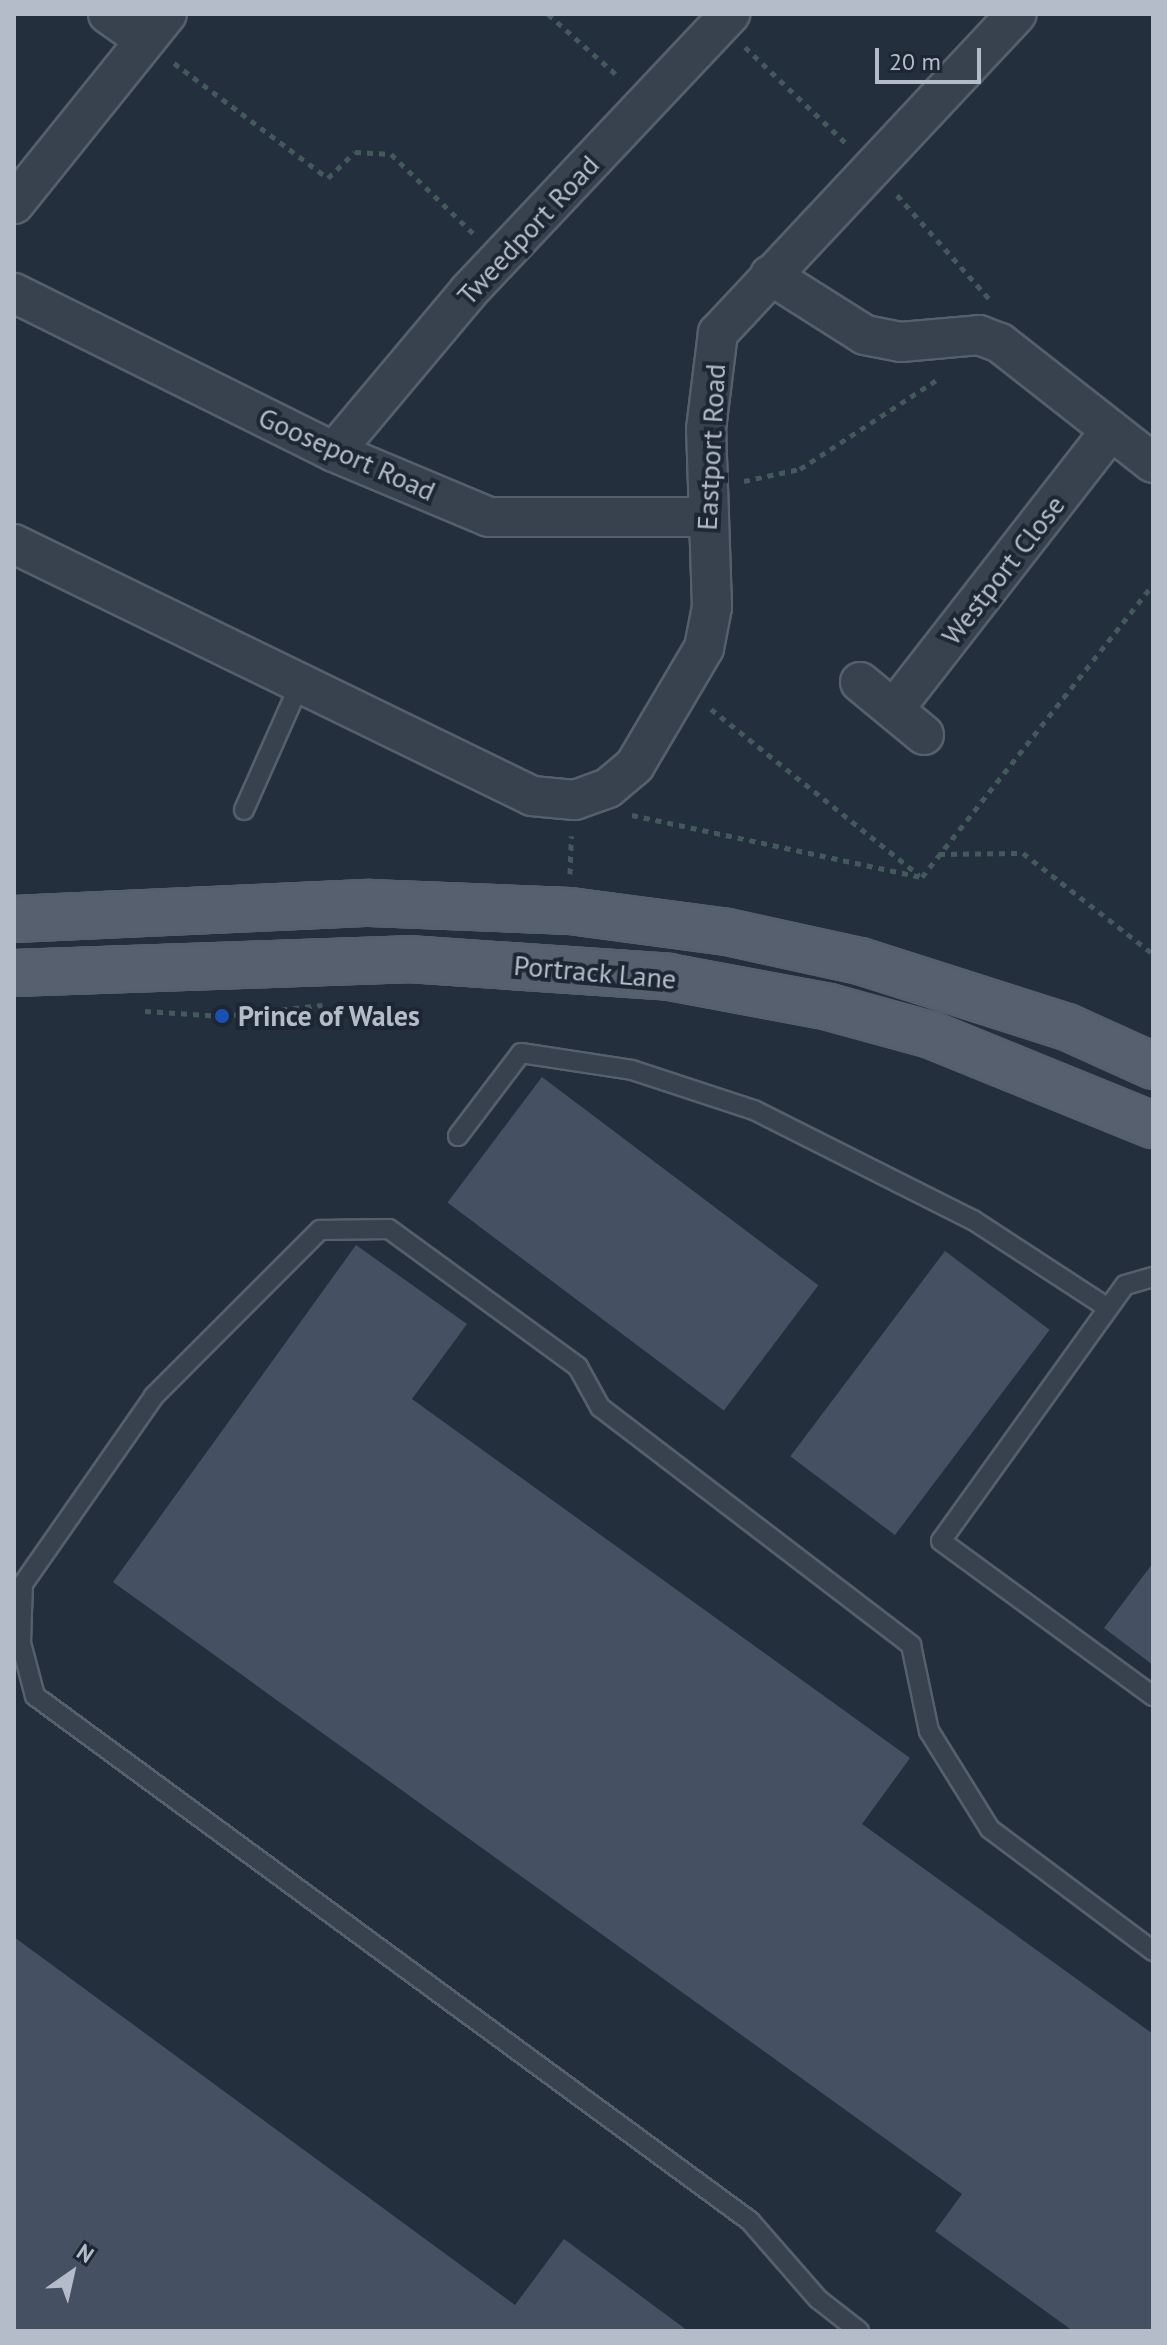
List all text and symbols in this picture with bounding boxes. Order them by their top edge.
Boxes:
scale bar [879,32,985,82]
text: 20 m [889,46,941,77]
street label: Tweedport Road [450,148,606,312]
street label: Eastport Road [690,363,732,531]
street label: Gooseport Road [253,400,441,508]
street label: Westport Close [934,489,1072,651]
street label: Portrack Lane [512,948,678,996]
place label: Prince of Wales [238,999,421,1033]
marker: Prince of Wales [213,1007,231,1025]
north arrow [32,2233,112,2313]
text: N [72,2237,99,2269]

